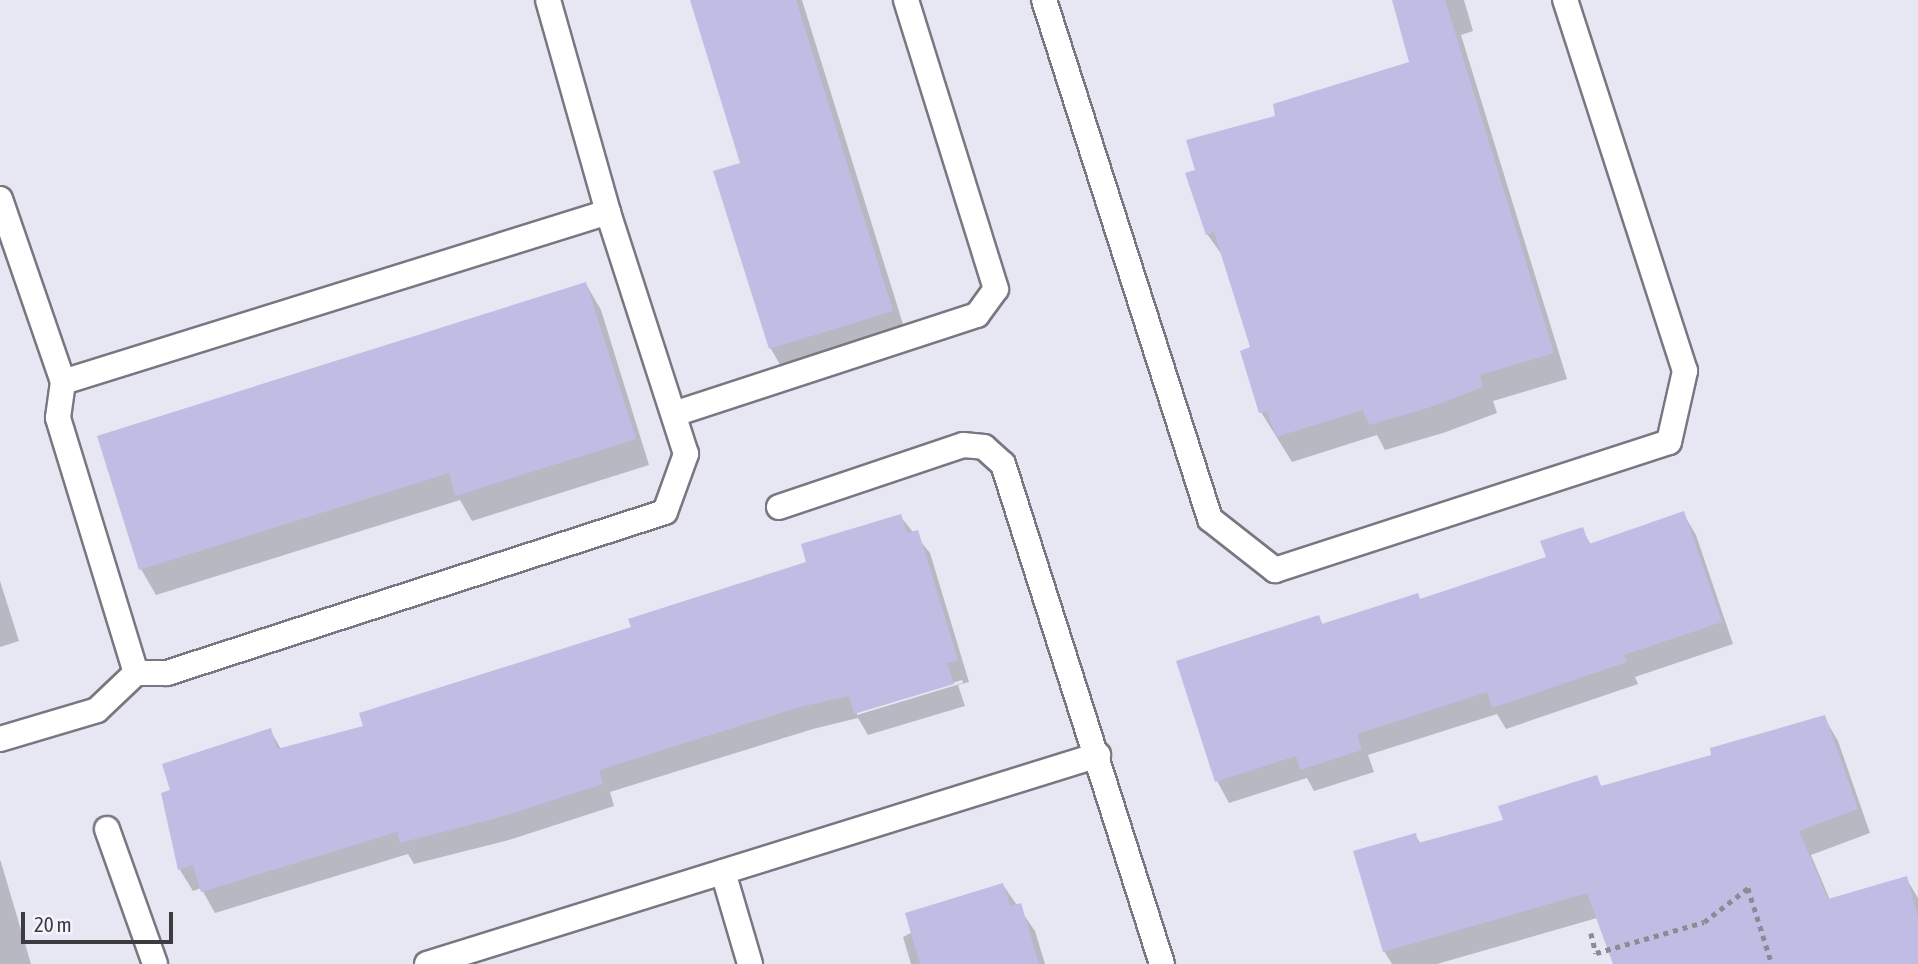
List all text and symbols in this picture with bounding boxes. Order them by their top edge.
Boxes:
scale bar [24,898,177,942]
text: 20 m [34,912,72,936]

